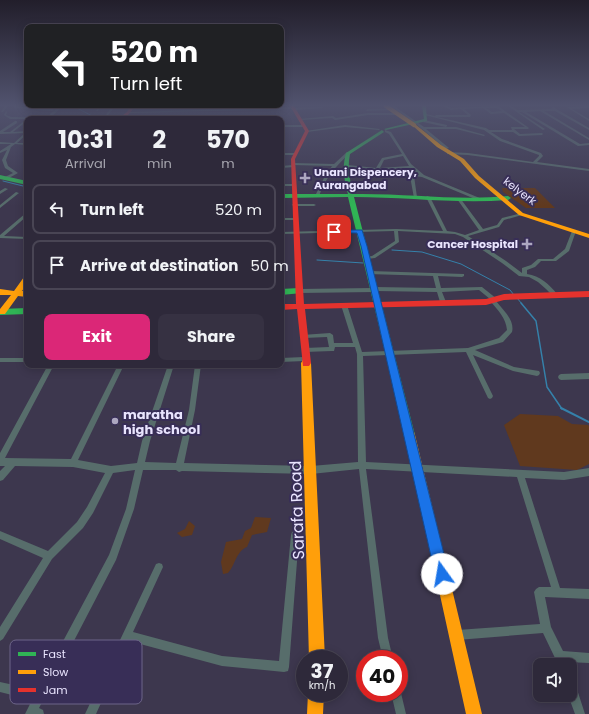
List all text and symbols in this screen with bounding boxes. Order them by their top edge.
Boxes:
text: 520 m [110,33,198,72]
icon: left [44,40,96,92]
text: Turn left [110,71,182,96]
text: 10:31 [58,123,113,156]
text: 2 [153,123,166,156]
text: 570 [206,123,250,156]
text: Arrival [65,154,106,173]
text: min [147,154,172,173]
text: m [221,154,235,173]
place label: Unani Dispencery, Aurangabad [314,164,417,193]
marker: Unani Dispencery, Aurangabad [299,172,311,184]
street label: kelyerk [500,173,540,209]
icon: left [46,198,68,220]
text: Turn left [80,199,144,220]
text: 520 m [215,199,262,220]
pin [317,215,351,249]
icon: arrive [323,221,345,243]
place label: Cancer Hospital [427,236,518,252]
marker: Cancer Hospital [521,238,533,250]
icon: arrive [46,254,68,276]
text: Arrive at destination [80,255,238,276]
text: 50 m [250,255,289,276]
button: Exit [44,314,150,360]
button: Share [158,314,264,360]
place label: maratha high school [123,405,200,439]
marker: maratha high school [110,416,120,426]
street label: Sarafa Road [284,460,310,560]
position arrow [421,553,463,595]
legend [10,640,142,704]
text: Fast [43,646,66,662]
speed limit sign: 40 [356,650,408,702]
text: 37 [311,657,333,685]
map controls [533,658,577,702]
button: sound [533,658,577,702]
text: Slow [43,664,68,680]
text: km/h [309,678,335,693]
text: Jam [43,682,68,698]

